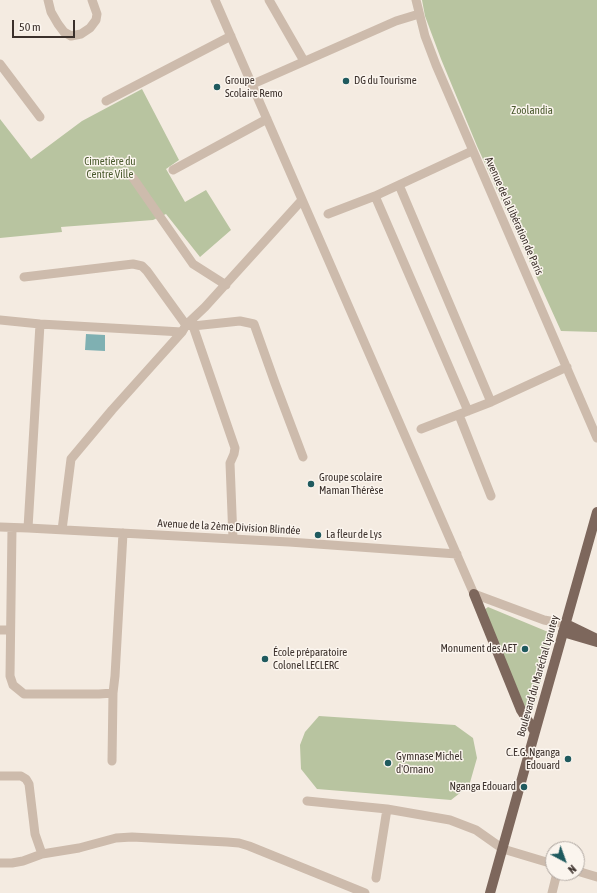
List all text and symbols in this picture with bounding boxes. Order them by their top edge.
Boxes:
scale bar [14,12,77,38]
text: 50 m [19,20,41,34]
place label: Groupe Scolaire Remo [225,74,283,100]
place label: DG du Tourisme [354,74,417,88]
marker: DG du Tourisme [341,76,351,86]
marker: Groupe Scolaire Remo [212,82,222,92]
park label: Zoolandia [511,104,553,118]
park label: Cimetière du Centre Ville [84,155,136,181]
street label: Avenue de la Libération de Paris [482,155,546,277]
place label: Groupe scolaire Maman Thérèse [319,471,383,497]
marker: Groupe scolaire Maman Thérèse [306,479,316,489]
street label: Avenue de la 2ème Division Blindée [157,517,301,537]
place label: La fleur de Lys [326,528,382,542]
marker: La fleur de Lys [313,530,323,540]
street label: Boulevard du Maréchal Lyautey [514,614,562,738]
place label: Monument des AET [440,642,517,656]
marker: Monument des AET [520,644,530,654]
place label: École préparatoire Colonel LECLERC [273,646,347,672]
marker: École préparatoire Colonel LECLERC [260,654,270,664]
place label: C.E.G. Nganga Edouard [506,746,560,772]
place label: Gymnase Michel d'Ornano [396,750,462,776]
marker: C.E.G. Nganga Edouard [563,754,573,764]
marker: Gymnase Michel d'Ornano [383,758,393,768]
place label: Nganga Edouard [449,780,516,794]
marker: Nganga Edouard [519,782,529,792]
north arrow [545,841,585,881]
text: N [566,863,579,876]

